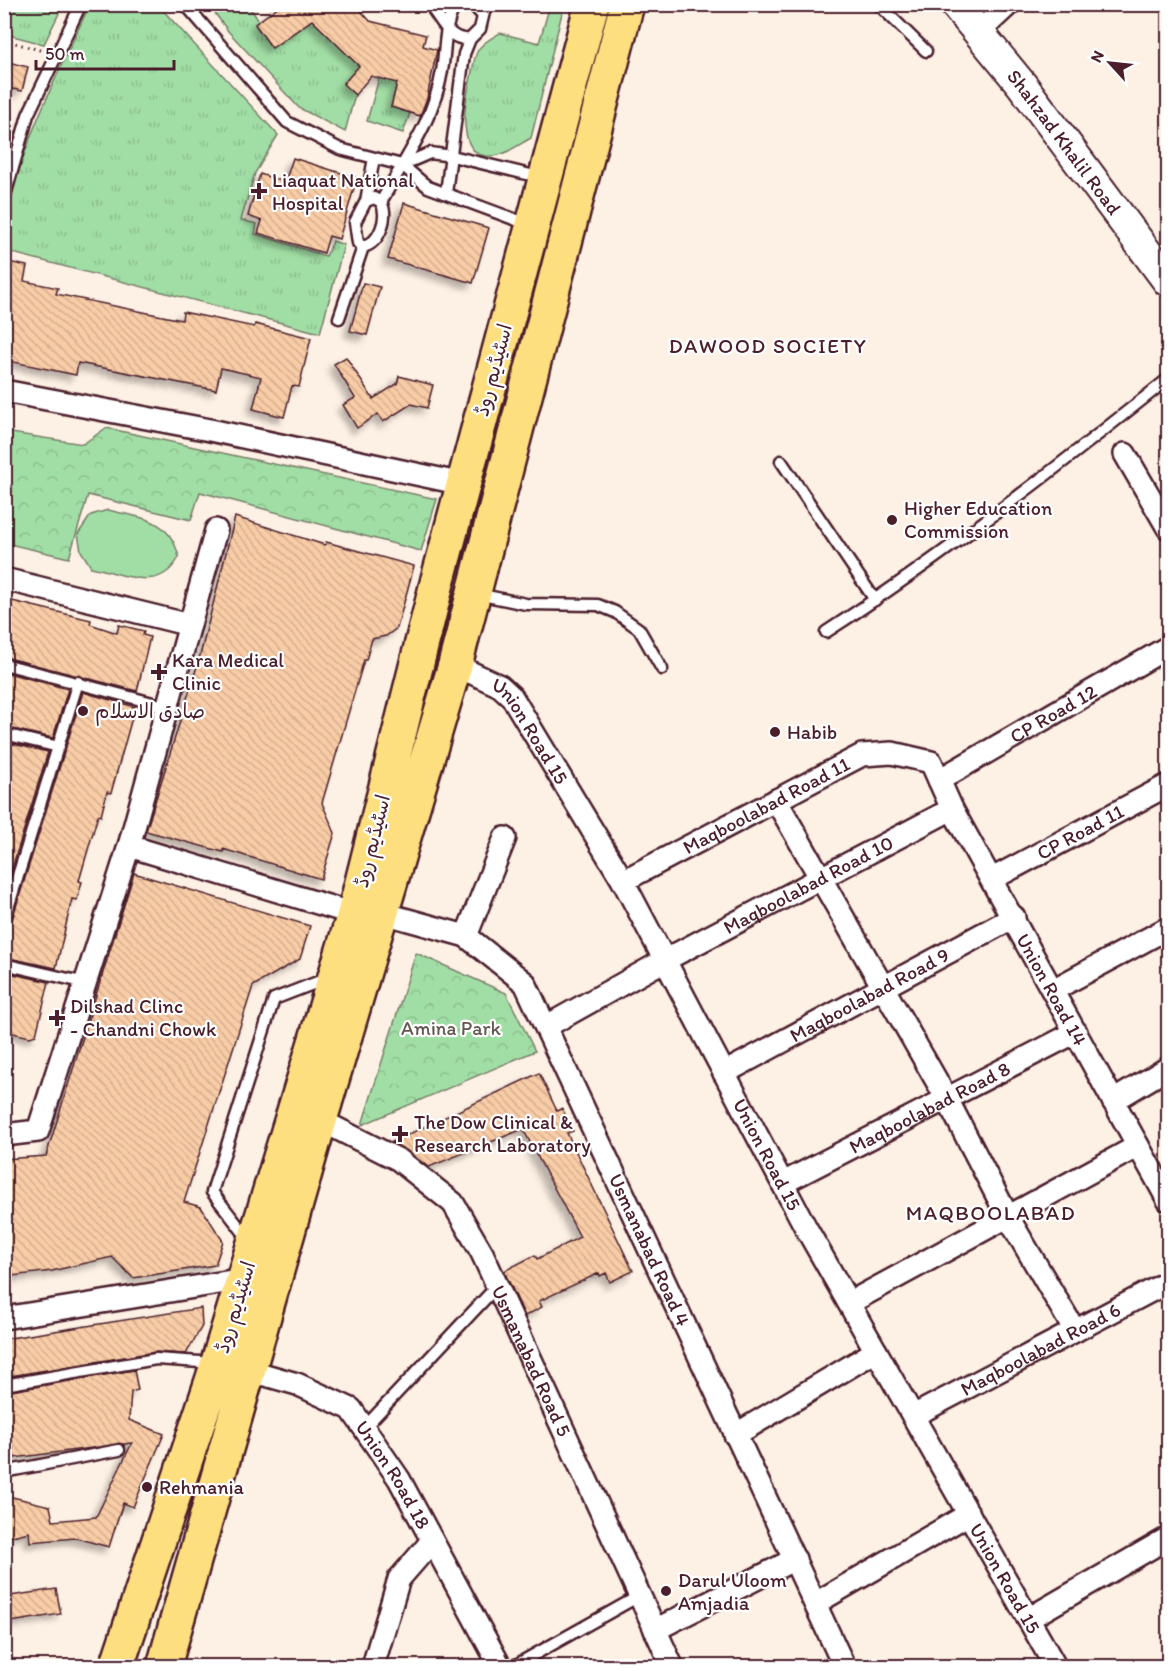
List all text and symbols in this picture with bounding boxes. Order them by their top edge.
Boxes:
scale bar [36,33,174,71]
north arrow [1080,33,1140,93]
text: 50 m [45,43,85,65]
text: N [1086,47,1108,66]
street label: Shahzad Khalil Road [1002,65,1126,219]
place label: Liaquat National Hospital [272,168,414,215]
marker: Liaquat National Hospital [250,182,268,200]
street label: اسٹیڈیم روڈ [469,321,520,420]
district label: DAWOOD SOCIETY [669,333,867,358]
place label: Higher Education Commission [904,496,1052,543]
marker: Higher Education Commission [885,513,899,527]
place label: Kara Medical Clinic [172,648,284,695]
marker: Kara Medical Clinic [150,663,168,681]
street label: Union Road 15 [488,672,574,788]
street label: CP Road 12 [1005,679,1101,748]
place label: صادق الاسلام [95,699,205,726]
marker: صادق الاسلام [76,704,90,718]
place label: Habib [787,720,837,744]
marker: Habib [768,725,782,739]
street label: Maqboolabad Road 11 [679,752,854,859]
street label: اسٹیڈیم روڈ [349,792,398,891]
street label: CP Road 11 [1033,799,1128,865]
street label: Maqboolabad Road 10 [719,830,897,939]
street label: Union Road 14 [1011,929,1092,1050]
street label: Maqboolabad Road 9 [786,942,953,1047]
place label: Dilshad Clinc - Chandni Chowk [70,994,217,1041]
marker: Dilshad Clinc - Chandni Chowk [48,1009,66,1027]
park label: Amina Park [401,1016,502,1040]
street label: Maqboolabad Road 8 [845,1056,1014,1159]
street label: Union Road 15 [728,1095,807,1214]
place label: The Dow Clinical & Research Laboratory [414,1110,591,1157]
marker: The Dow Clinical & Research Laboratory [391,1125,409,1143]
street label: Usmanabad Road 4 [604,1170,695,1330]
district label: MAQBOOLABAD [906,1200,1076,1225]
street label: اسٹیڈیم روڈ [210,1258,263,1357]
street label: Usmanabad Road 5 [486,1281,577,1440]
street label: Maqboolabad Road 6 [956,1297,1125,1401]
street label: Union Road 18 [350,1416,436,1533]
place label: Rehmania [159,1475,245,1499]
marker: Rehmania [140,1480,154,1494]
street label: Union Road 15 [964,1519,1046,1638]
place label: Darul Uloom Amjadia [678,1568,787,1615]
marker: Darul Uloom Amjadia [659,1584,673,1598]

